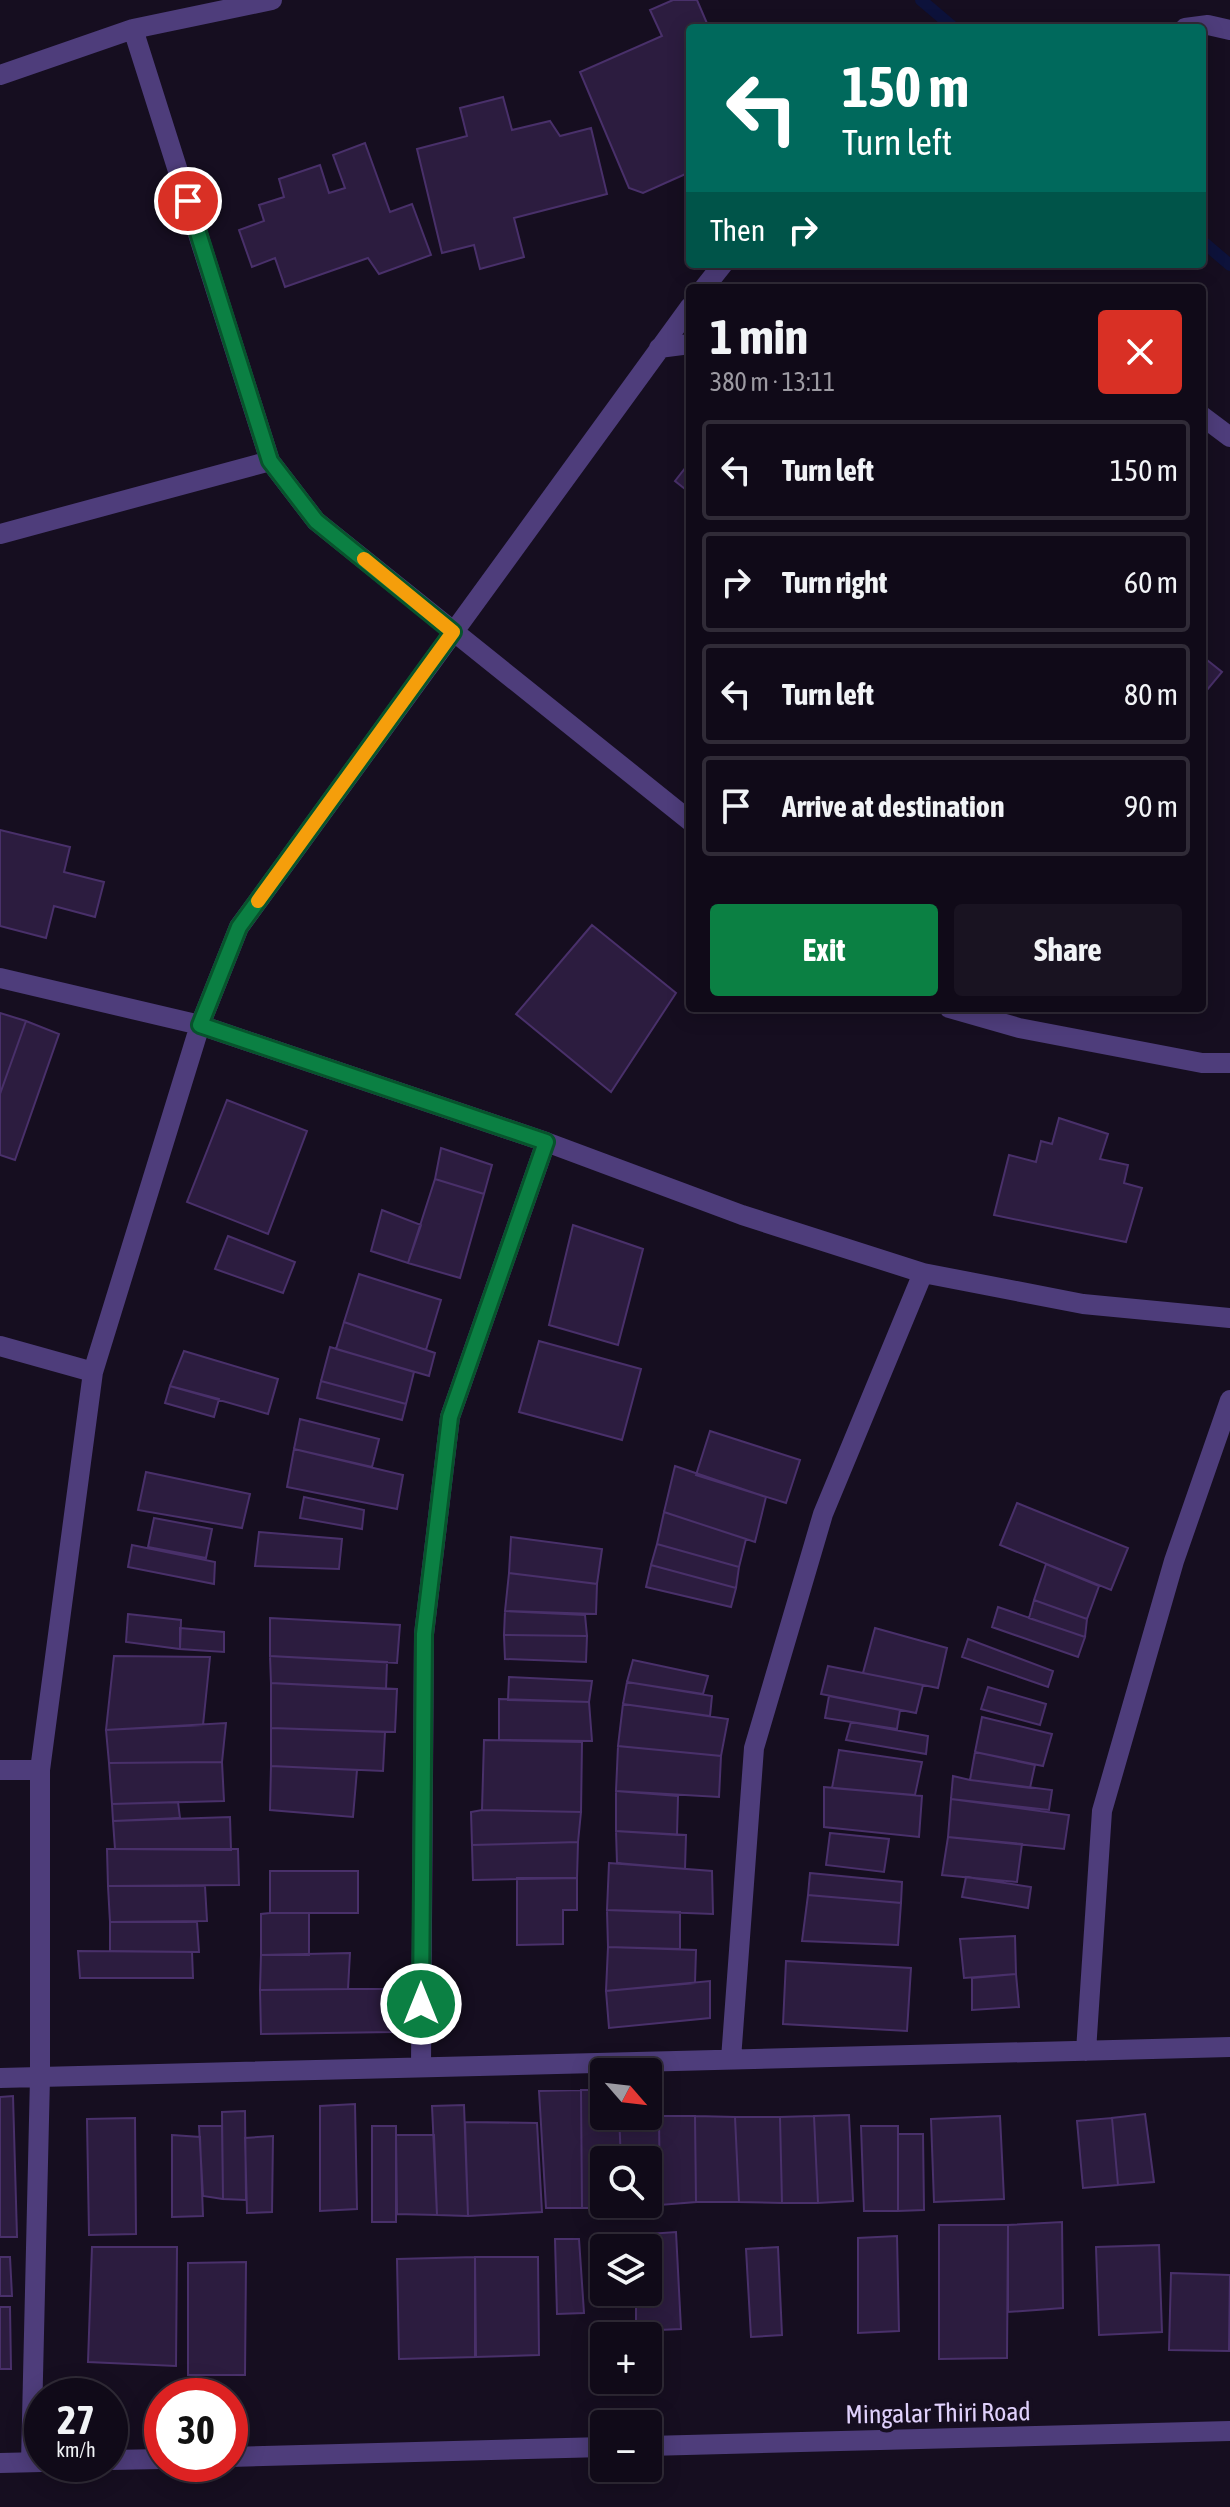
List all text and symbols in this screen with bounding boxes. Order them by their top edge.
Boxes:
text: 150 m [842,55,969,119]
icon: left [710,56,814,160]
text: Turn left [842,121,952,163]
pin [154,167,222,235]
icon: arrive [166,179,210,223]
icon: right [781,208,825,252]
text: Then [710,213,765,247]
text: 1 min [710,309,808,364]
button: close [1098,310,1182,394]
text: 380 m · 13:11 [710,367,835,397]
icon: left [714,448,758,492]
text: Turn left [782,453,874,487]
text: 150 m [1110,453,1178,487]
icon: right [714,560,758,604]
text: Turn right [782,565,888,599]
text: 60 m [1124,565,1178,599]
icon: left [714,672,758,716]
text: Turn left [782,677,874,711]
text: 80 m [1124,677,1178,711]
icon: arrive [714,784,758,828]
text: Arrive at destination [782,789,1004,823]
text: 90 m [1124,789,1178,823]
button: Exit [710,904,938,996]
button: Share [954,904,1182,996]
position arrow [379,1962,463,2046]
north arrow [590,2058,662,2130]
map controls [590,2058,662,2482]
button: search [590,2146,662,2218]
button: layers [590,2234,662,2306]
button: + [590,2322,662,2394]
speed limit sign: 30 [144,2378,248,2482]
street label: Mingalar Thiri Road [845,2396,1031,2430]
text: 27 [57,2397,95,2442]
button: − [590,2410,662,2482]
text: km/h [56,2438,96,2461]

